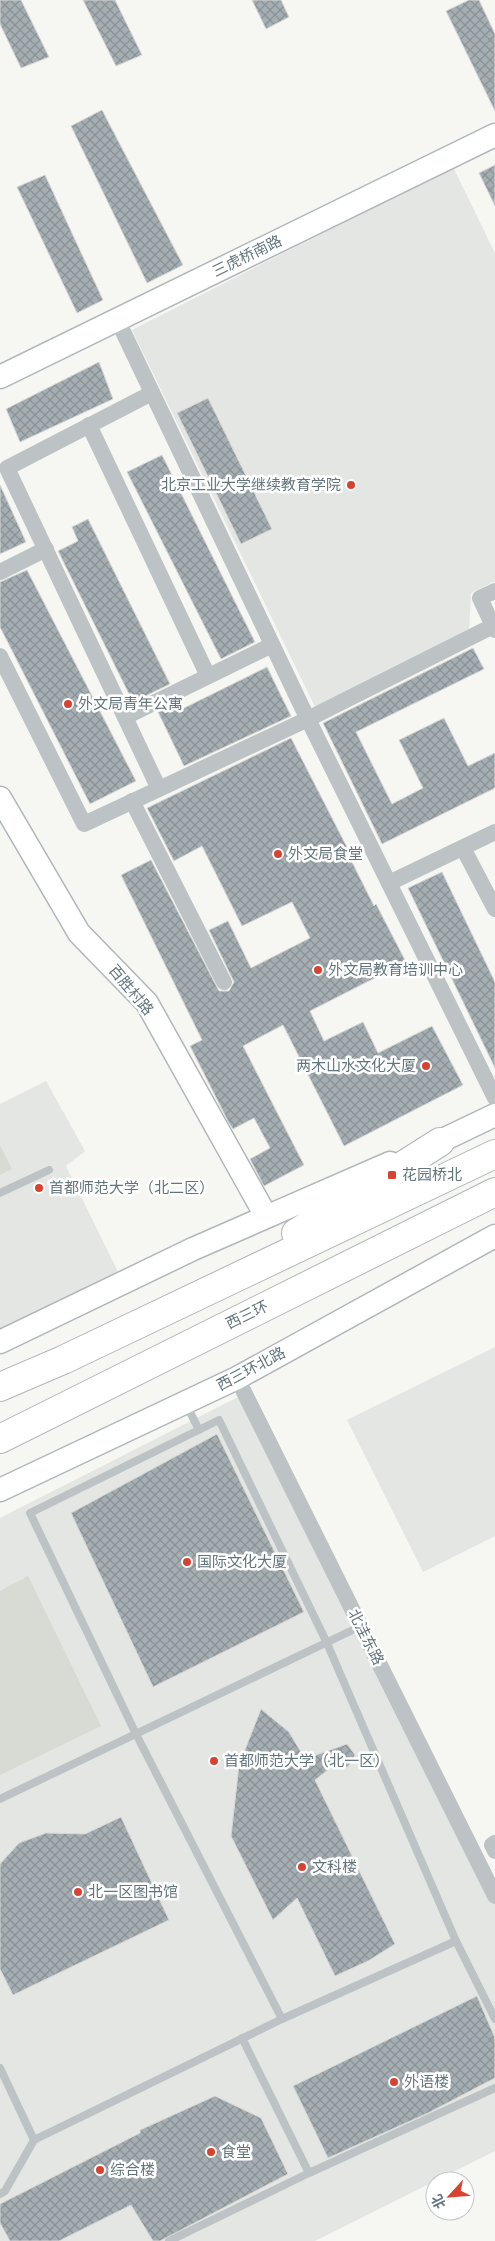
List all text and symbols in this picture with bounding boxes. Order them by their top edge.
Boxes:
street label: 三虎桥南路 [209,231,284,280]
place label: 北京工业大学继续教育学院 [161,475,341,493]
marker: 北京工业大学继续教育学院 [345,479,357,491]
place label: 外文局青年公寓 [78,694,183,712]
marker: 外文局青年公寓 [62,698,74,710]
place label: 外文局食堂 [288,844,363,862]
marker: 外文局食堂 [272,848,284,860]
place label: 外文局教育培训中心 [328,960,463,978]
street label: 百胜村路 [106,961,158,1018]
marker: 外文局教育培训中心 [312,964,324,976]
place label: 两木山水文化大厦 [296,1056,416,1074]
marker: 两木山水文化大厦 [420,1060,432,1072]
place label: 花园桥北 [402,1165,462,1183]
marker: 花园桥北 [386,1169,398,1181]
place label: 首都师范大学（北二区） [49,1178,214,1196]
marker: 首都师范大学（北二区） [33,1182,45,1194]
street label: 西三环 [222,1296,271,1332]
street label: 西三环北路 [213,1343,288,1394]
place label: 国际文化大厦 [197,1552,287,1570]
marker: 国际文化大厦 [181,1556,193,1568]
street label: 北洼东路 [345,1606,389,1667]
place label: 首都师范大学（北一区） [224,1751,389,1769]
marker: 首都师范大学（北一区） [208,1755,220,1767]
place label: 文科楼 [312,1857,357,1875]
marker: 文科楼 [296,1861,308,1873]
place label: 北一区图书馆 [88,1882,178,1900]
marker: 北一区图书馆 [72,1886,84,1898]
place label: 外语楼 [404,2072,449,2090]
marker: 外语楼 [388,2076,400,2088]
place label: 食堂 [221,2142,251,2160]
marker: 食堂 [205,2146,217,2158]
place label: 综合楼 [110,2160,155,2178]
marker: 综合楼 [94,2164,106,2176]
north arrow [425,2171,475,2221]
text: 北 [427,2192,449,2212]

